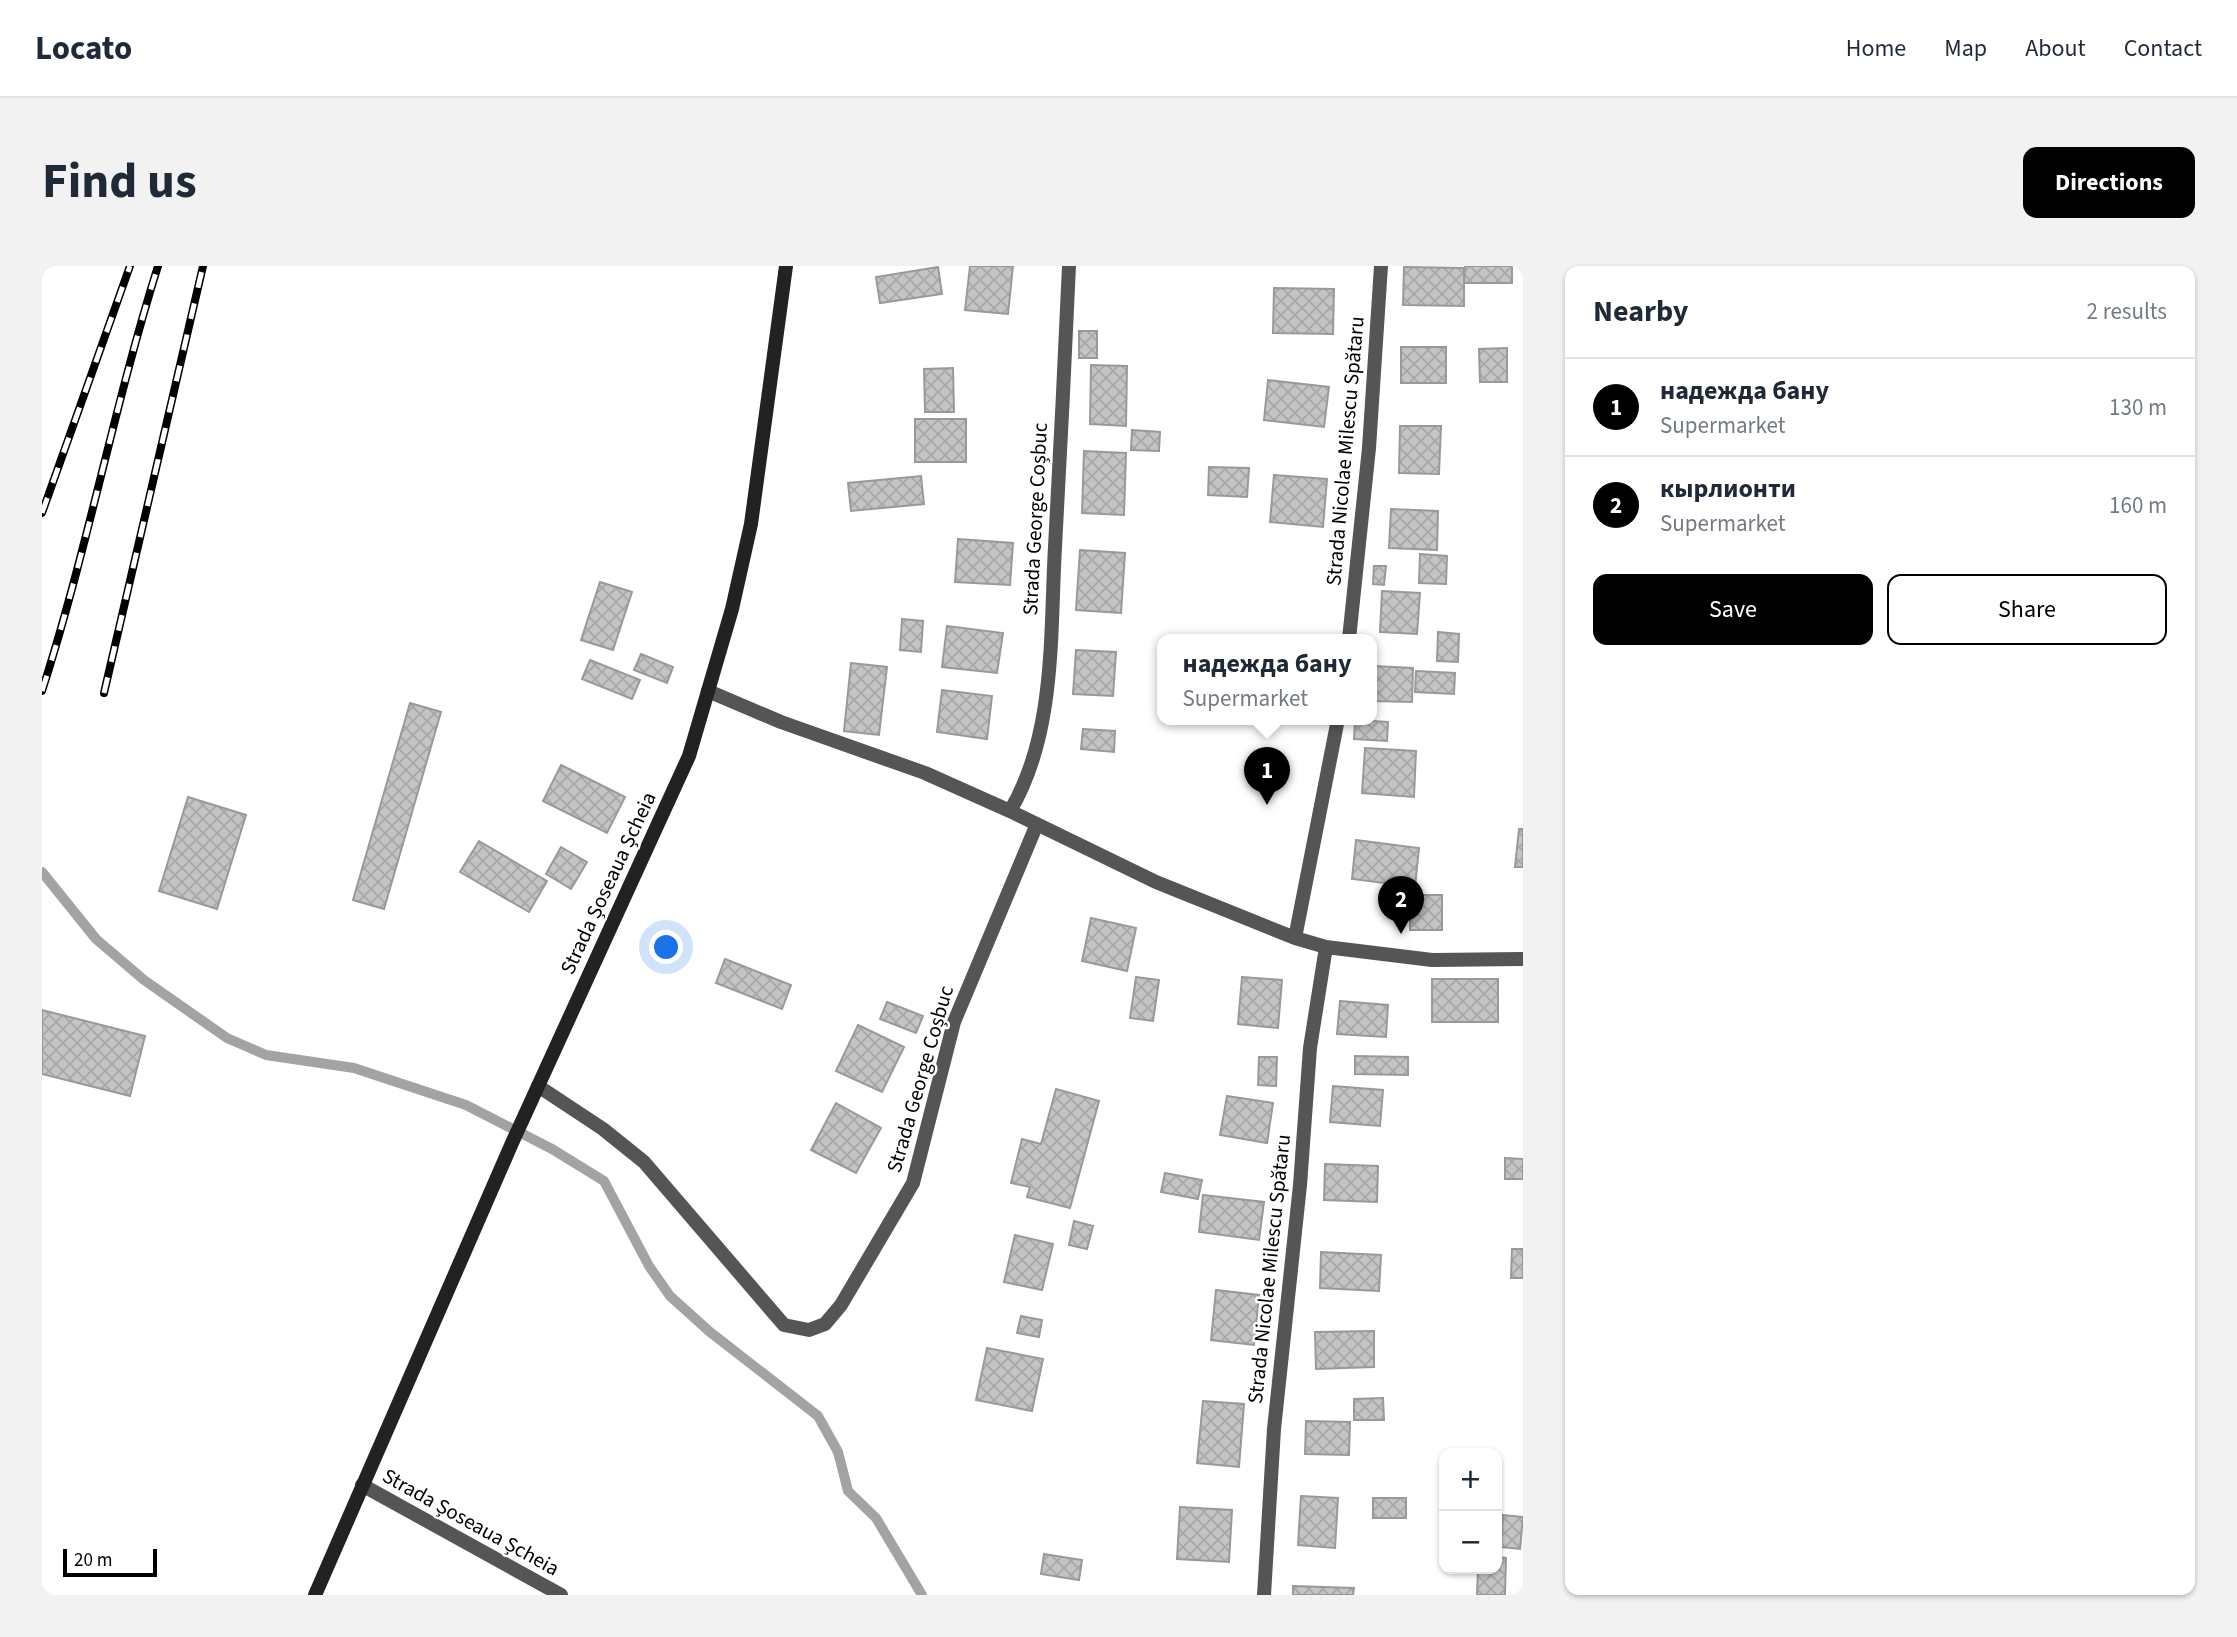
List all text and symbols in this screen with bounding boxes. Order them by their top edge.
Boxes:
text: Locato [35,25,132,72]
text: Home [1846,31,1906,66]
text: Map [1944,31,1987,66]
text: About [2025,31,2086,66]
text: Contact [2124,31,2202,66]
text: Find us [42,147,197,217]
button: Directions [2023,147,2195,218]
text: Nearby [1593,290,1688,333]
text: 2 results [2087,295,2167,328]
street label: Strada Nicolae Milescu Spătaru [1318,315,1372,587]
text: надежда бану [1660,372,1829,409]
text: 1 [1610,391,1622,424]
text: 130 m [2109,391,2167,424]
text: Supermarket [1660,409,1786,442]
street label: Strada George Coșbuc [1015,421,1055,616]
text: кырлионти [1660,470,1796,507]
text: 2 [1610,489,1622,522]
text: 160 m [2109,489,2167,522]
text: Supermarket [1660,507,1786,540]
button: Save [1593,574,1873,645]
button: Share [1887,574,2167,645]
popup [1157,634,1377,725]
text: надежда бану [1183,645,1351,682]
text: Supermarket [1183,682,1308,715]
pin: 1 [1244,747,1290,805]
street label: Strada Șoseaua Șcheia [553,787,663,979]
pin: 2 [1378,876,1424,934]
your location [649,930,683,964]
street label: Strada George Coșbuc [879,982,961,1176]
street label: Strada Nicolae Milescu Spătaru [1240,1133,1298,1405]
map controls [1439,1448,1502,1574]
button: + [1439,1448,1502,1511]
street label: Strada Șoseaua Șcheia [377,1461,565,1583]
button: − [1439,1511,1502,1574]
scale bar [63,1546,158,1578]
text: 20 m [74,1547,112,1574]

